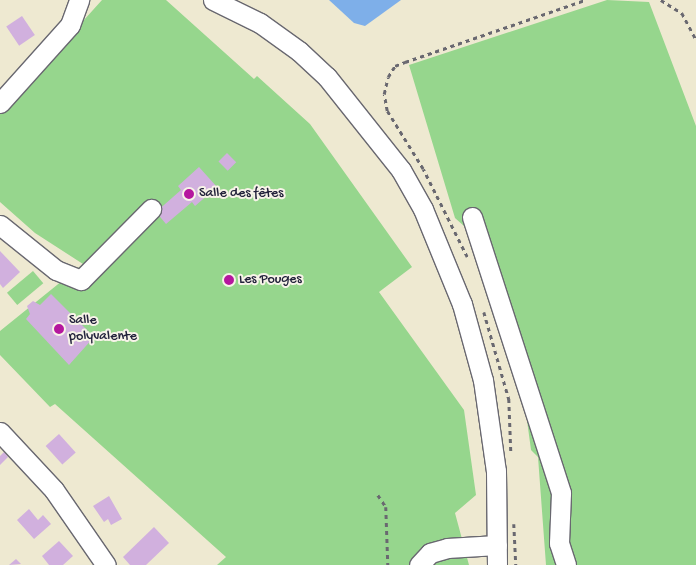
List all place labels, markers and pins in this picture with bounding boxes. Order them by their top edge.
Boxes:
place label: Salle des fêtes [199,186,283,202]
marker: Salle des fêtes [183,188,195,200]
place label: Les Pouges [239,272,302,288]
marker: Les Pouges [223,274,235,286]
place label: Salle polyvalente [69,313,137,346]
marker: Salle polyvalente [53,323,65,335]

